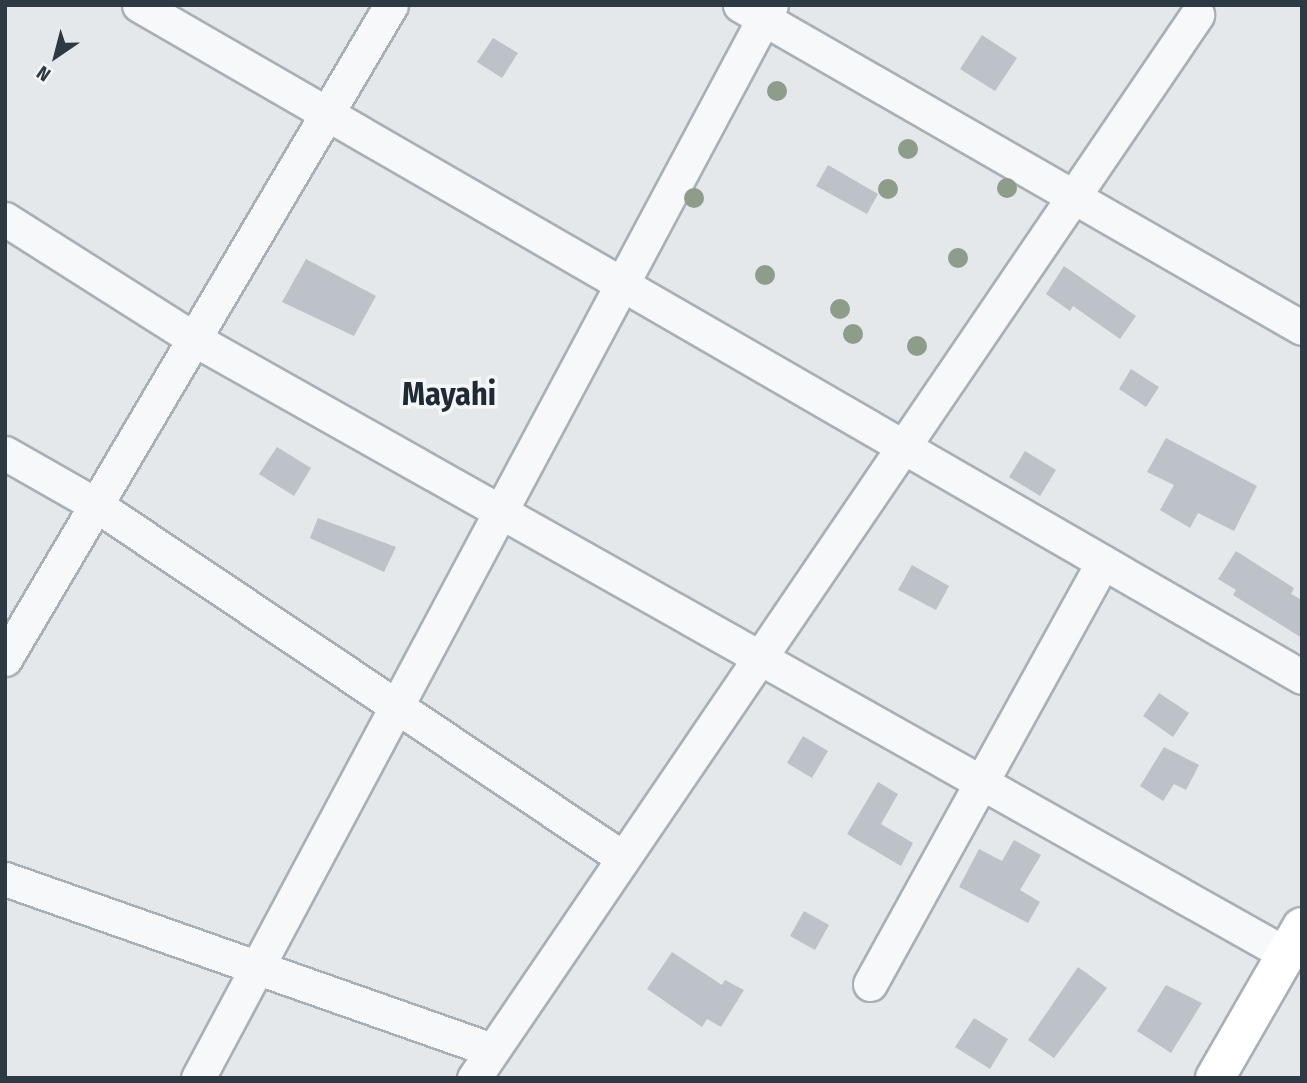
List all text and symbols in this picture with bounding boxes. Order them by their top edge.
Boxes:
north arrow [21,21,91,91]
text: N [32,61,55,86]
district label: Mayahi [402,375,496,413]

